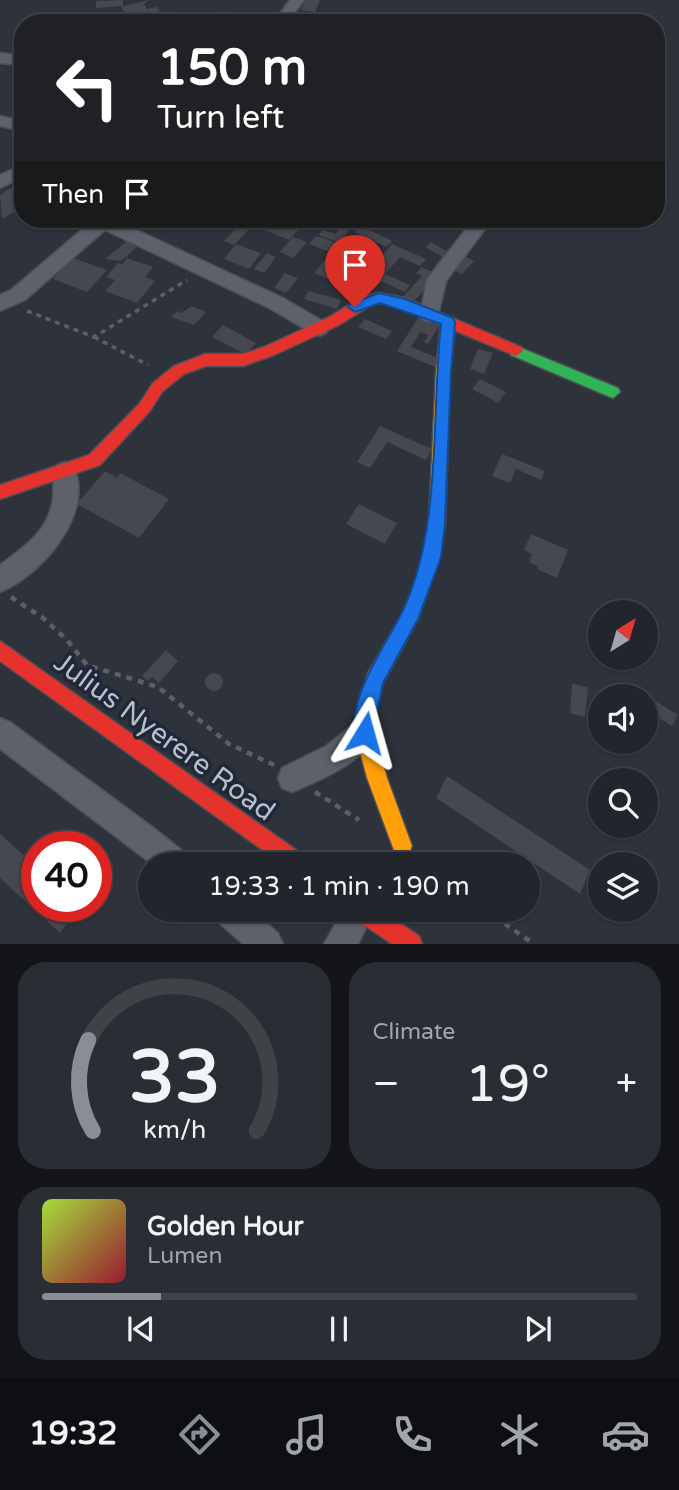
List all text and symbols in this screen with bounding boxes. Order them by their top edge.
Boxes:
text: 150 m [157,39,307,98]
icon: left [42,42,133,133]
text: Turn left [157,99,284,137]
icon: arrive [118,175,156,213]
text: Then [42,179,104,210]
pin [325,235,385,307]
icon: arrive [336,246,374,284]
north arrow [588,600,658,670]
map controls [588,600,658,922]
street label: Julius Nyerere Road [47,645,281,828]
button: sound [588,684,658,754]
position arrow [328,696,402,770]
button: search [588,768,658,838]
speed limit sign: 40 [21,831,112,922]
button: layers [588,852,658,922]
text: 19:33 · 1 min · 190 m [208,871,470,902]
text: Climate [373,1018,455,1046]
text: 33 [129,1035,220,1123]
text: 19° [465,1053,550,1116]
text: − [373,1061,400,1107]
text: + [616,1061,637,1107]
text: km/h [143,1115,206,1145]
text: Golden Hour [147,1211,304,1242]
text: Lumen [147,1242,222,1270]
icon: previous [122,1310,160,1348]
icon: pause [320,1310,358,1348]
icon: next [519,1310,557,1348]
icon: directions [175,1410,224,1459]
icon: music [282,1410,331,1459]
icon: phone [388,1410,437,1459]
icon: climate [495,1410,544,1459]
icon: car [601,1410,650,1459]
text: 19:32 [29,1415,117,1453]

